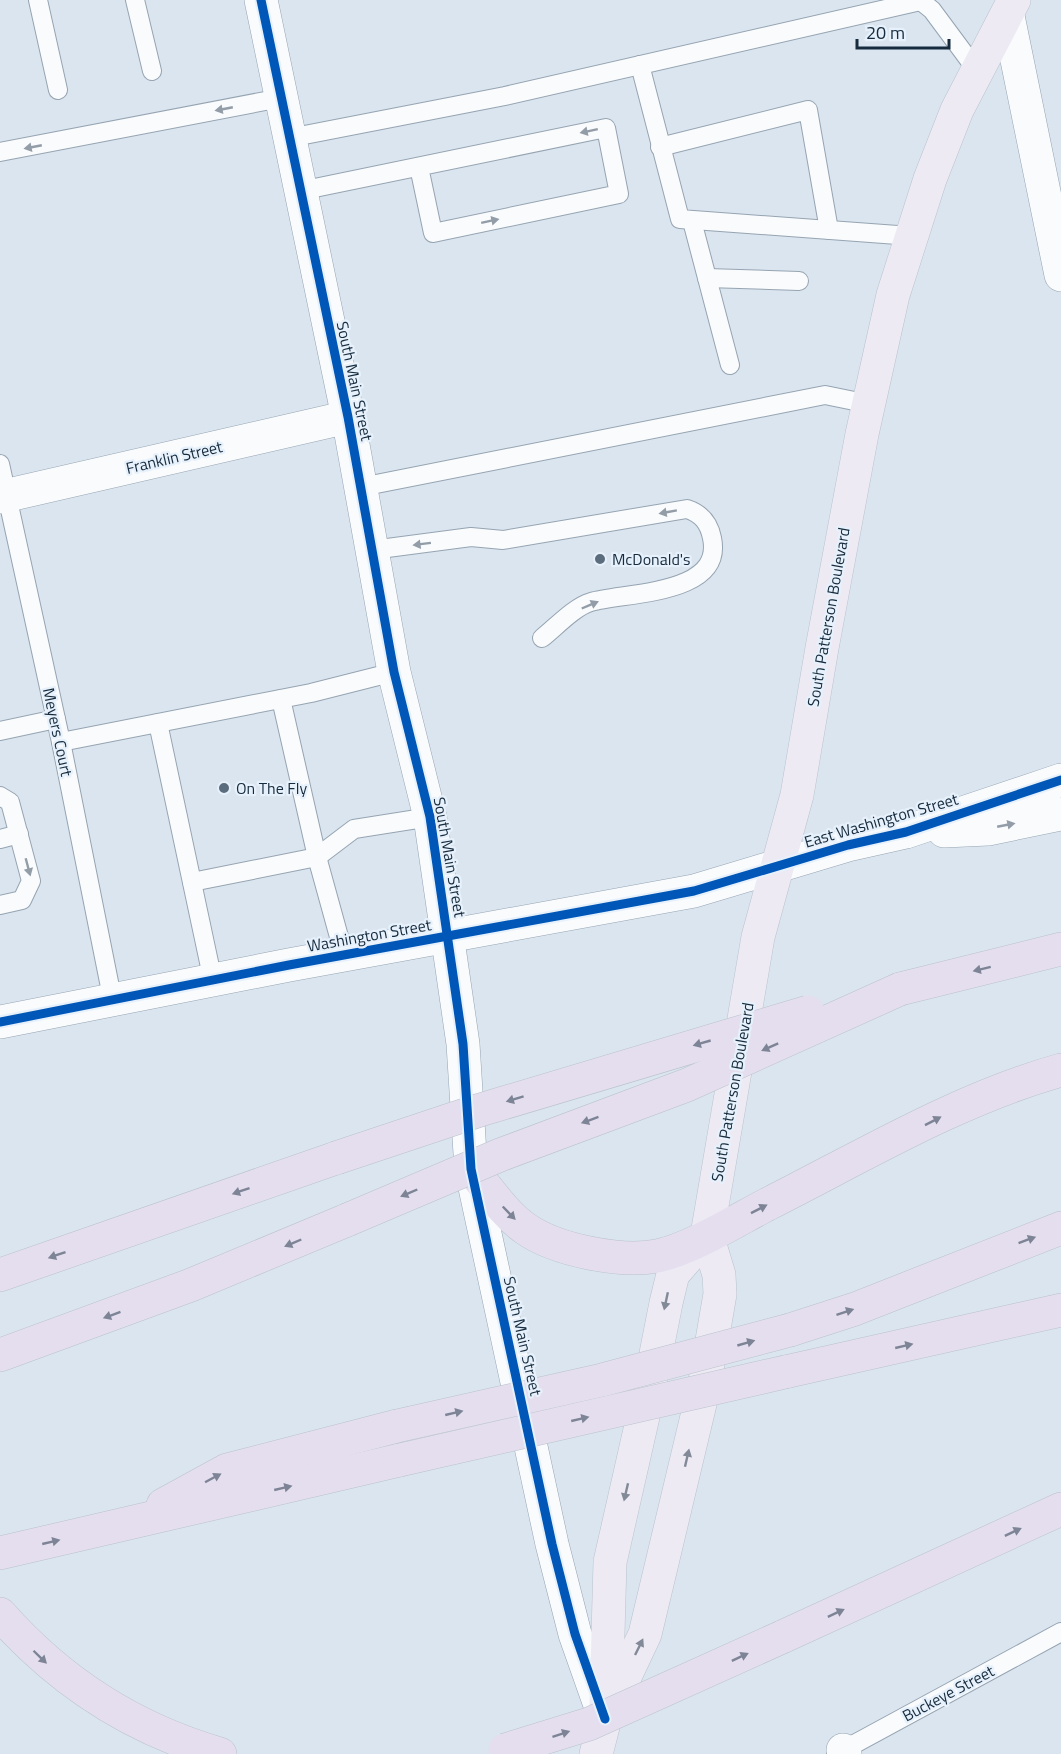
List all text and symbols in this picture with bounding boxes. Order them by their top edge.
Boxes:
scale bar [857,12,948,50]
text: 20 m [866,19,905,46]
one-way arrow [214,105,233,114]
one-way arrow [579,127,598,136]
one-way arrow [23,143,42,152]
one-way arrow [481,215,500,225]
street label: South Main Street [331,319,379,443]
street label: Franklin Street [123,434,225,480]
one-way arrow [658,508,677,517]
street label: South Patterson Boulevard [800,526,856,708]
one-way arrow [412,539,431,549]
place label: McDonald's [612,547,691,571]
marker: McDonald's [593,552,607,566]
one-way arrow [581,600,599,610]
street label: Meyers Court [37,685,79,779]
place label: On The Fly [236,776,307,800]
marker: On The Fly [217,781,231,795]
street label: East Washington Street [801,786,961,853]
street label: South Main Street [428,795,472,919]
one-way arrow [997,820,1016,829]
one-way arrow [23,858,33,877]
street label: Washington Street [305,912,433,958]
one-way arrow [973,964,991,974]
street label: South Patterson Boulevard [704,1001,760,1183]
one-way arrow [693,1039,711,1048]
one-way arrow [762,1043,779,1052]
one-way arrow [506,1095,524,1104]
one-way arrow [580,1116,598,1126]
one-way arrow [924,1116,941,1125]
one-way arrow [232,1186,250,1196]
one-way arrow [400,1189,418,1199]
one-way arrow [751,1204,768,1214]
one-way arrow [502,1205,516,1219]
one-way arrow [1018,1235,1036,1245]
one-way arrow [284,1239,302,1248]
one-way arrow [48,1250,66,1260]
street label: South Main Street [498,1274,548,1398]
one-way arrow [661,1292,671,1311]
one-way arrow [836,1306,854,1316]
one-way arrow [103,1311,121,1320]
one-way arrow [737,1337,755,1347]
one-way arrow [895,1340,913,1350]
one-way arrow [445,1408,464,1418]
one-way arrow [571,1414,589,1424]
one-way arrow [683,1449,693,1467]
one-way arrow [204,1473,221,1483]
one-way arrow [274,1483,293,1492]
one-way arrow [621,1483,631,1501]
one-way arrow [1004,1527,1021,1536]
one-way arrow [41,1536,60,1546]
one-way arrow [827,1609,844,1618]
one-way arrow [635,1638,644,1655]
one-way arrow [33,1649,47,1663]
one-way arrow [732,1653,749,1662]
street label: Buckeye Street [898,1658,999,1727]
one-way arrow [552,1728,570,1738]

